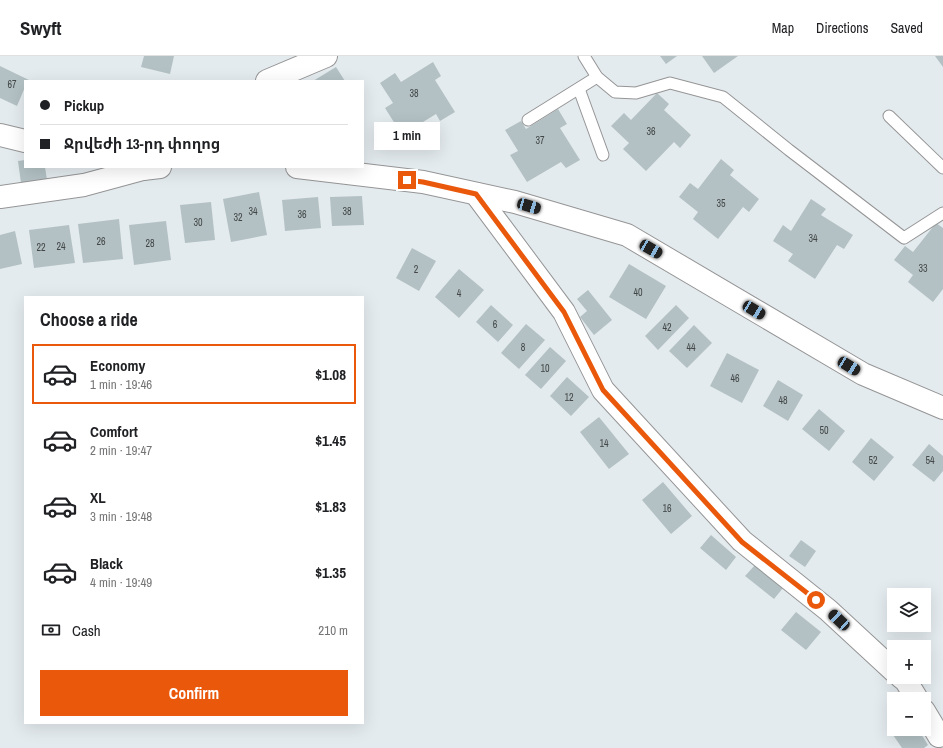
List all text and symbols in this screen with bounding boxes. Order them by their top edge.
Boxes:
text: Swyft [20,15,62,41]
text: Map [772,19,794,37]
text: Directions [816,19,868,37]
text: Saved [890,19,923,37]
house number: 67 [7,78,17,91]
house number: 38 [409,87,419,100]
text: Pickup [64,95,104,116]
callout: 1 min [374,122,440,150]
house number: 36 [646,125,656,138]
text: 1 min [393,127,421,144]
text: Ջրվեժի 13-րդ փողոց [64,133,220,154]
house number: 37 [535,134,545,147]
route end [398,171,416,189]
car [516,197,542,215]
house number: 35 [716,197,726,210]
house number: 34 [248,205,258,218]
house number: 38 [342,205,352,218]
house number: 36 [297,208,307,221]
house number: 32 [233,211,243,224]
house number: 30 [193,216,203,229]
house number: 34 [808,232,818,245]
house number: 26 [96,235,106,248]
house number: 28 [145,237,155,250]
car [638,238,664,260]
house number: 24 [56,240,66,253]
house number: 22 [36,241,46,254]
house number: 33 [918,262,928,275]
house number: 2 [414,263,419,276]
house number: 40 [633,286,643,299]
house number: 4 [457,287,462,300]
car [741,299,767,321]
text: Choose a ride [40,307,138,332]
house number: 6 [493,318,498,331]
house number: 42 [662,321,672,334]
house number: 8 [521,341,526,354]
house number: 44 [686,341,696,354]
text: Economy [90,355,145,376]
car [836,355,862,377]
icon: car [42,356,78,392]
house number: 10 [540,362,550,375]
text: $1.08 [315,364,346,385]
house number: 46 [730,372,740,385]
text: 1 min · 19:46 [90,376,152,393]
house number: 12 [564,391,574,404]
house number: 48 [778,394,788,407]
text: Comfort [90,421,138,442]
icon: car [42,422,78,458]
house number: 50 [819,424,829,437]
text: $1.45 [315,430,346,451]
house number: 14 [599,437,609,450]
text: 2 min · 19:47 [90,442,152,459]
house number: 52 [868,454,878,467]
house number: 54 [925,454,935,467]
text: XL [90,487,106,508]
icon: car [42,488,78,524]
text: $1.83 [315,496,346,517]
house number: 16 [662,502,672,515]
text: 3 min · 19:48 [90,508,152,525]
text: Black [90,553,123,574]
icon: car [42,554,78,590]
text: $1.35 [315,562,346,583]
text: 4 min · 19:49 [90,574,152,591]
map controls [887,588,931,736]
button: layers [887,588,931,632]
route start [807,591,825,609]
car [826,607,852,633]
icon: cash [40,619,62,641]
text: Cash [72,620,101,641]
text: 210 m [318,622,348,639]
button: + [887,640,931,684]
button: Confirm [40,670,348,716]
button: − [887,692,931,736]

